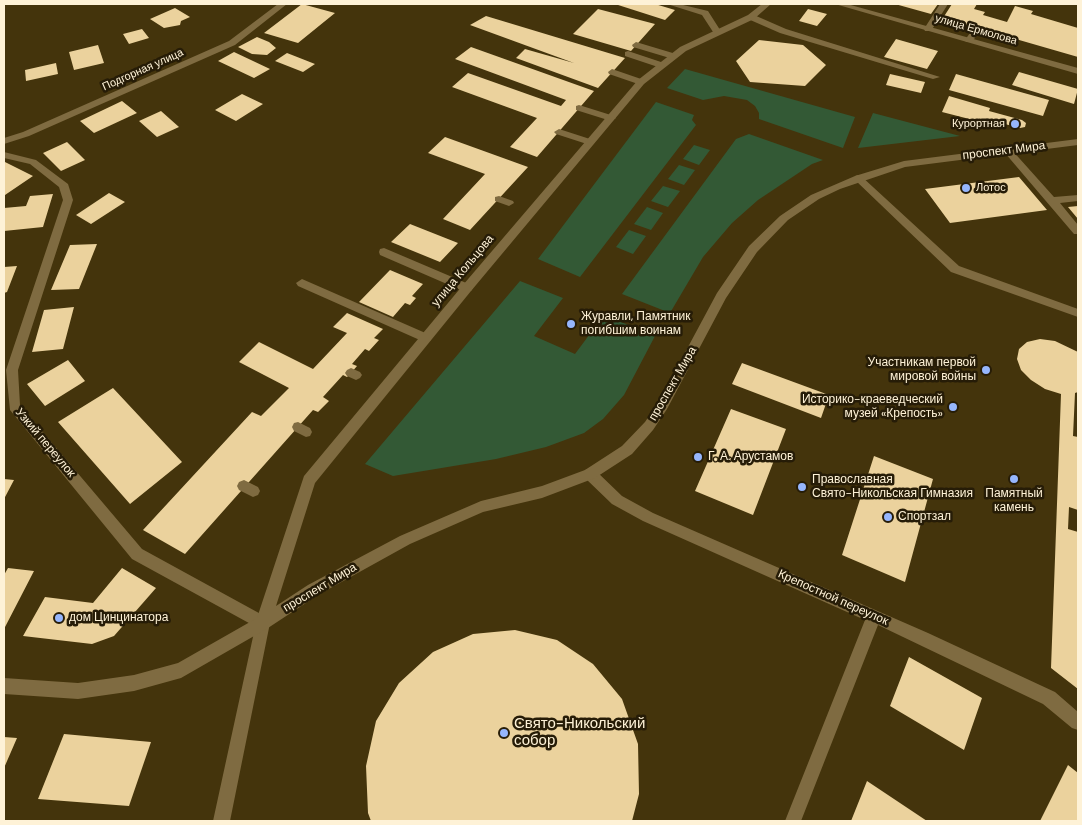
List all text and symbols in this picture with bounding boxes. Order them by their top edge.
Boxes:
street label: улица Ермолова [934,12,1018,48]
street label: Подгорная улица [100,46,186,94]
place label: Курортная [952,117,1005,131]
marker: Курортная [1009,118,1021,130]
street label: проспект Мира [962,139,1046,163]
place label: Лотос [976,181,1006,195]
marker: Лотос [960,182,972,194]
street label: улица Кольцова [429,232,497,310]
place label: Журавли, Памятник погибшим воинам [581,310,690,338]
marker: Журавли, Памятник погибшим воинам [565,318,577,330]
street label: проспект Мира [646,344,700,424]
place label: Участникам первой мировой войны [868,356,976,384]
marker: Участникам первой мировой войны [980,364,992,376]
place label: Историко-краеведческий музей «Крепость» [802,393,943,421]
marker: Историко-краеведческий музей «Крепость» [947,401,959,413]
street label: Узкий переулок [12,406,78,480]
place label: Г. А. Арустамов [708,450,793,464]
marker: Г. А. Арустамов [692,451,704,463]
place label: Православная Свято-Никольская Гимназия [812,473,973,501]
marker: Памятный камень [1008,473,1020,485]
marker: Православная Свято-Никольская Гимназия [796,481,808,493]
place label: Памятный камень [985,487,1043,515]
place label: Спортзал [898,510,951,524]
marker: Спортзал [882,511,894,523]
street label: проспект Мира [281,560,359,616]
street label: Крепостной переулок [776,567,890,629]
place label: дом Цинцинатора [69,611,168,625]
marker: дом Цинцинатора [53,612,65,624]
place label: Свято-Никольский собор [514,715,645,750]
marker: Свято-Никольский собор [498,727,510,739]

